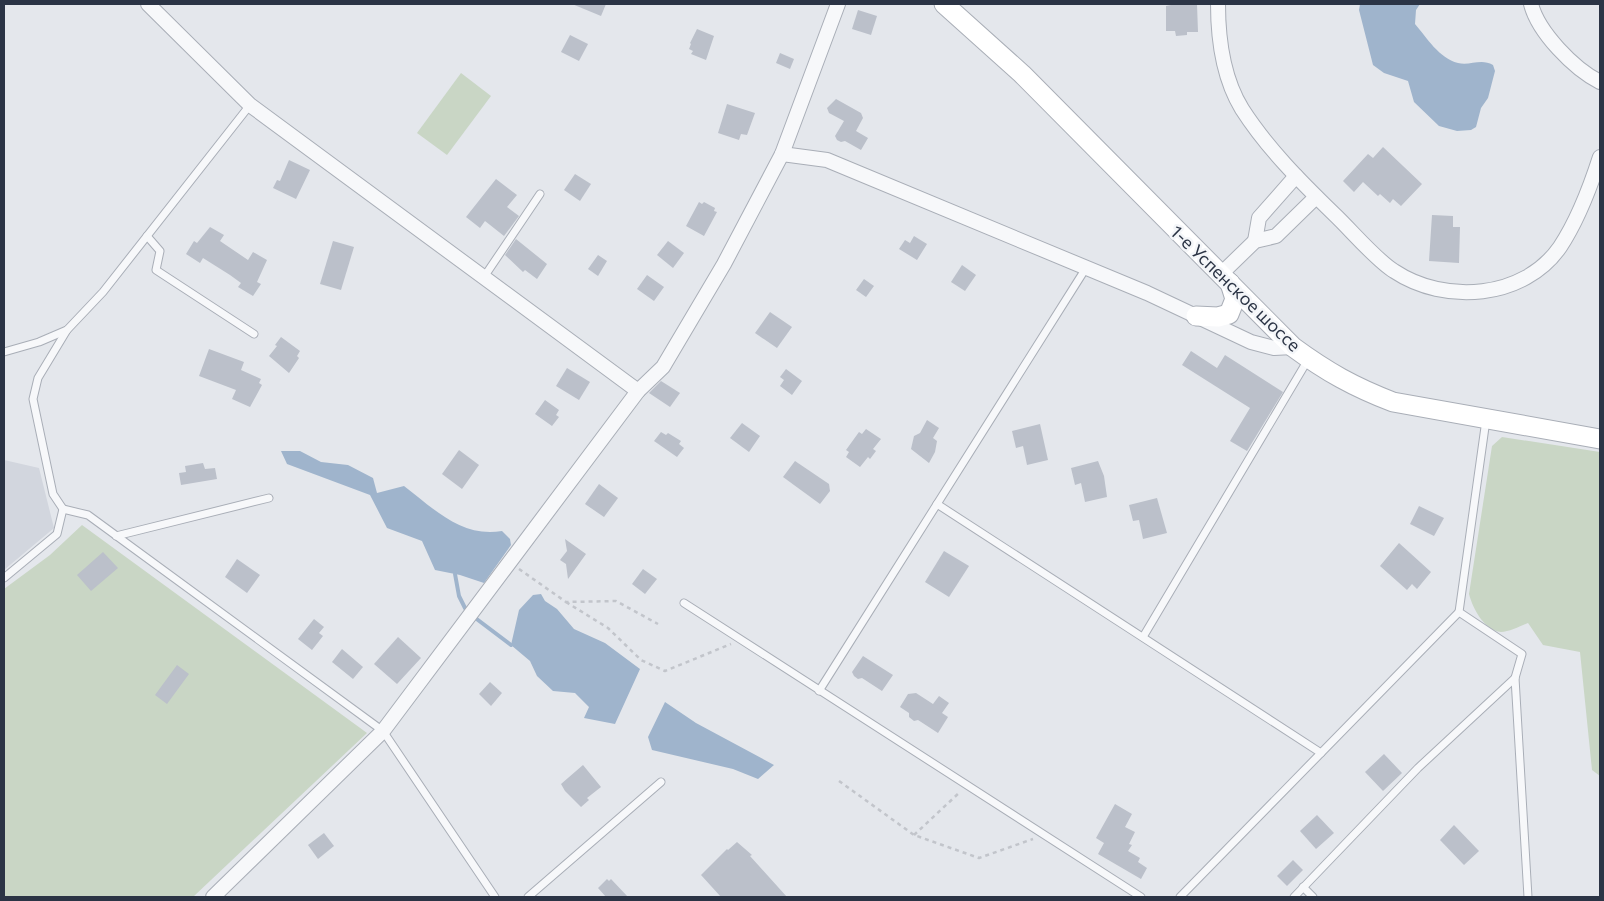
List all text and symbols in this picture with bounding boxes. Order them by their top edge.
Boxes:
street label: 1-е Успенское шоссе [1166,220,1306,356]

